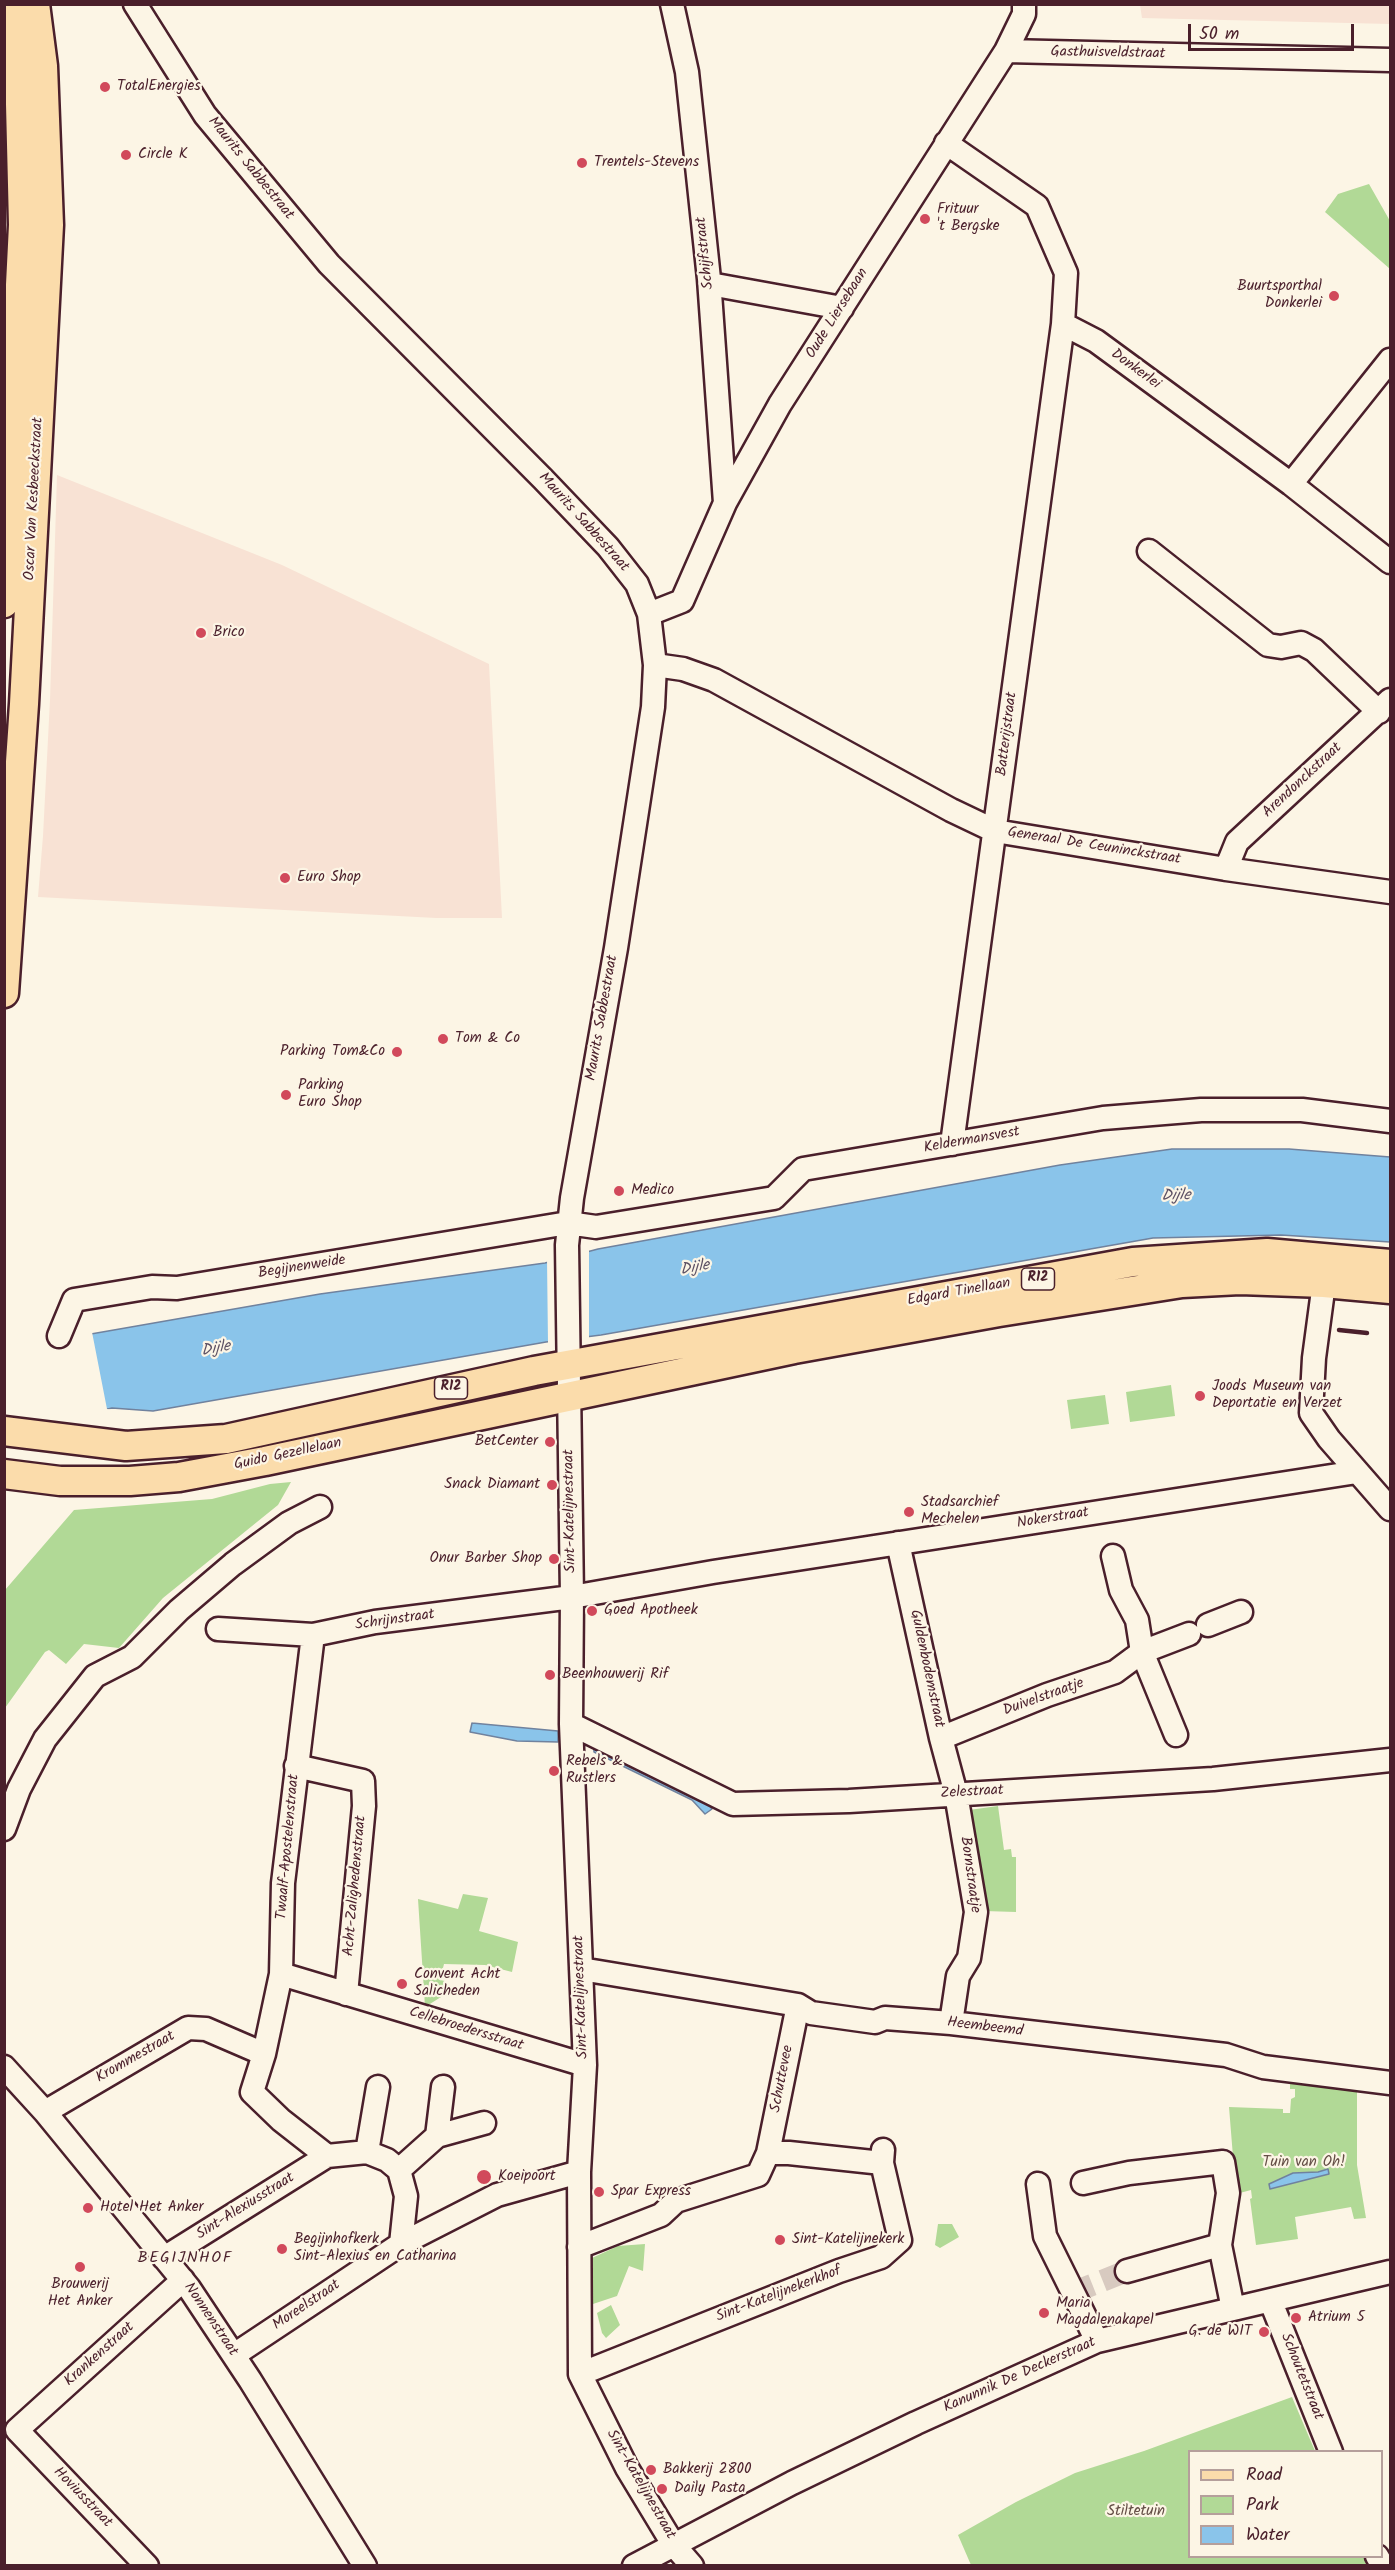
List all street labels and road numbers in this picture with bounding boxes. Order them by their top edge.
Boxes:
street label: Gasthuisveldstraat [1050,44,1166,64]
street label: Maurits Sabbestraat [203,114,297,224]
street label: Schijfstraat [693,216,719,290]
street label: Oude Liersebaan [803,265,873,363]
street label: Donkerlei [1107,346,1163,394]
street label: Oscar Van Kesbeeckstraat [22,417,48,581]
street label: Maurits Sabbestraat [534,470,632,576]
street label: Batterijstraat [994,691,1022,777]
street label: Arendonckstraat [1260,740,1346,822]
street label: Generaal De Ceuninckstraat [1006,824,1182,870]
street label: Maurits Sabbestraat [583,954,623,1082]
street label: Keldermansvest [923,1124,1021,1158]
street label: Begijnenweide [257,1252,347,1284]
road number: R12 [1022,1268,1054,1290]
street label: Edgard Tinellaan [906,1275,1012,1311]
road number: R12 [434,1377,468,1399]
street label: Guido Gezellelaan [233,1435,343,1475]
street label: Sint-Katelijnestraat [561,1449,581,1573]
street label: Nokerstraat [1016,1504,1090,1534]
street label: Schrijnstraat [354,1607,436,1635]
street label: Guldenbodemstraat [905,1608,947,1730]
street label: Duivelstraatje [1001,1675,1087,1721]
street label: Twaalf-Apostelenstraat [274,1774,304,1920]
street label: Zelestraat [940,1782,1004,1804]
street label: Acht-Zalighedenstraat [341,1815,371,1957]
street label: Bornstraatje [955,1836,983,1914]
street label: Sint-Katelijnestraat [571,1935,593,2059]
street label: Cellebroedersstraat [407,2004,525,2056]
street label: Heembeemd [946,2014,1024,2042]
street label: Krommestraat [93,2028,179,2088]
street label: Schuttevee [768,2044,798,2114]
street label: Sint-Alexiusstraat [194,2170,298,2244]
street label: Sint-Katelijnekerkhof [714,2263,844,2327]
street label: Moreelstraat [270,2277,344,2335]
street label: Nonnenstraat [179,2280,241,2360]
street label: Krankenstraat [61,2319,139,2391]
street label: Schoutetstraat [1275,2331,1327,2423]
street label: Kanunnik De Deckerstraat [941,2334,1099,2418]
street label: Sint-Katelijnestraat [601,2427,679,2543]
street label: Hoviusstraat [49,2464,115,2532]

